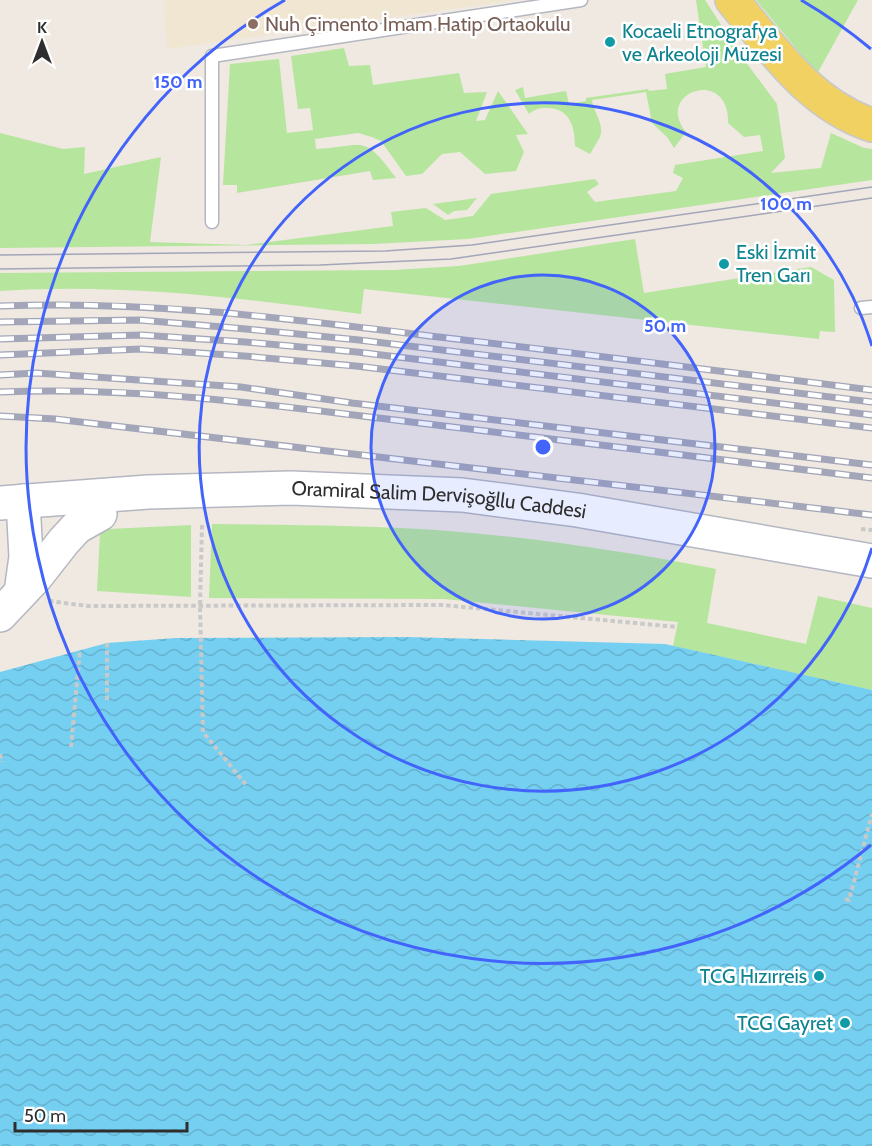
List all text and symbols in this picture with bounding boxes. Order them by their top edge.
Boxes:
north arrow [12,12,72,72]
place label: Nuh Çimento İmam Hatip Ortaokulu [265,12,571,36]
marker: Nuh Çimento İmam Hatip Ortaokulu [246,17,260,31]
text: K [37,18,47,37]
place label: Kocaeli Etnografya ve Arkeoloji Müzesi [622,19,782,66]
marker: Kocaeli Etnografya ve Arkeoloji Müzesi [603,35,617,49]
text: 150 m [154,71,202,93]
text: 100 m [760,193,812,215]
place label: Eski İzmit Tren Garı [736,240,816,287]
marker: Eski İzmit Tren Garı [717,257,731,271]
text: 50 m [644,315,686,337]
centre of rings [533,437,553,457]
street label: Oramiral Salim Dervişoğllu Caddesi [291,476,588,523]
place label: TCG Hızırreis [700,964,807,988]
marker: TCG Hızırreis [812,969,826,983]
place label: TCG Gayret [737,1011,833,1035]
marker: TCG Gayret [838,1016,852,1030]
scale bar [15,1095,188,1133]
text: 50 m [24,1105,66,1127]

